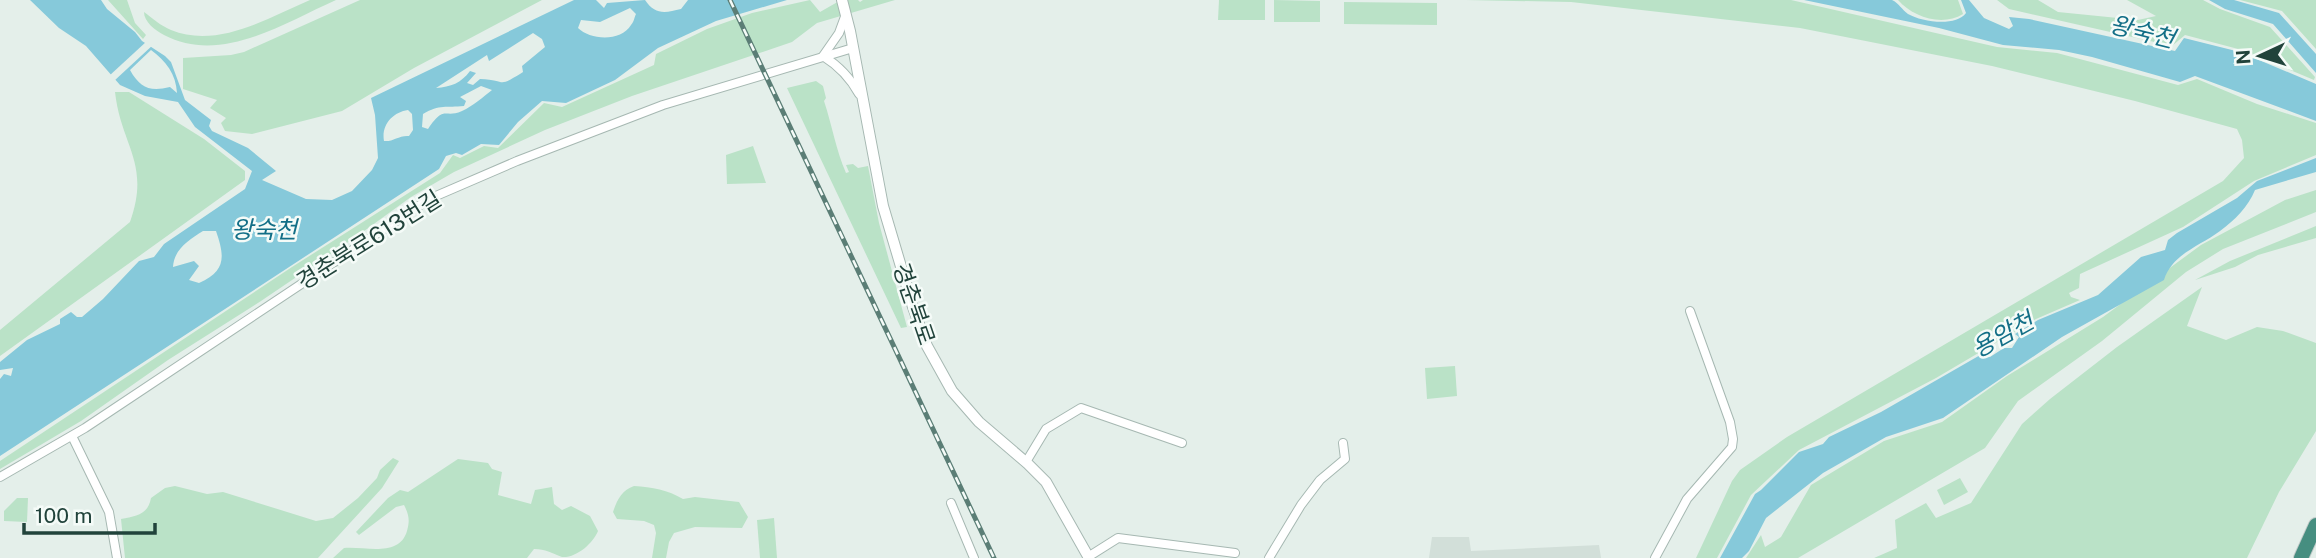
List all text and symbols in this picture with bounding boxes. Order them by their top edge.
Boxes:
water label: 왕숙천 [2107,9,2181,53]
north arrow [2225,21,2295,91]
text: N [2232,49,2255,65]
street label: 경춘북로613번길 [292,184,446,295]
water label: 왕숙천 [231,215,300,243]
street label: 경춘북로 [888,259,941,348]
water label: 용암천 [1967,304,2041,362]
scale bar [24,491,156,536]
text: 100 m [35,503,92,528]

